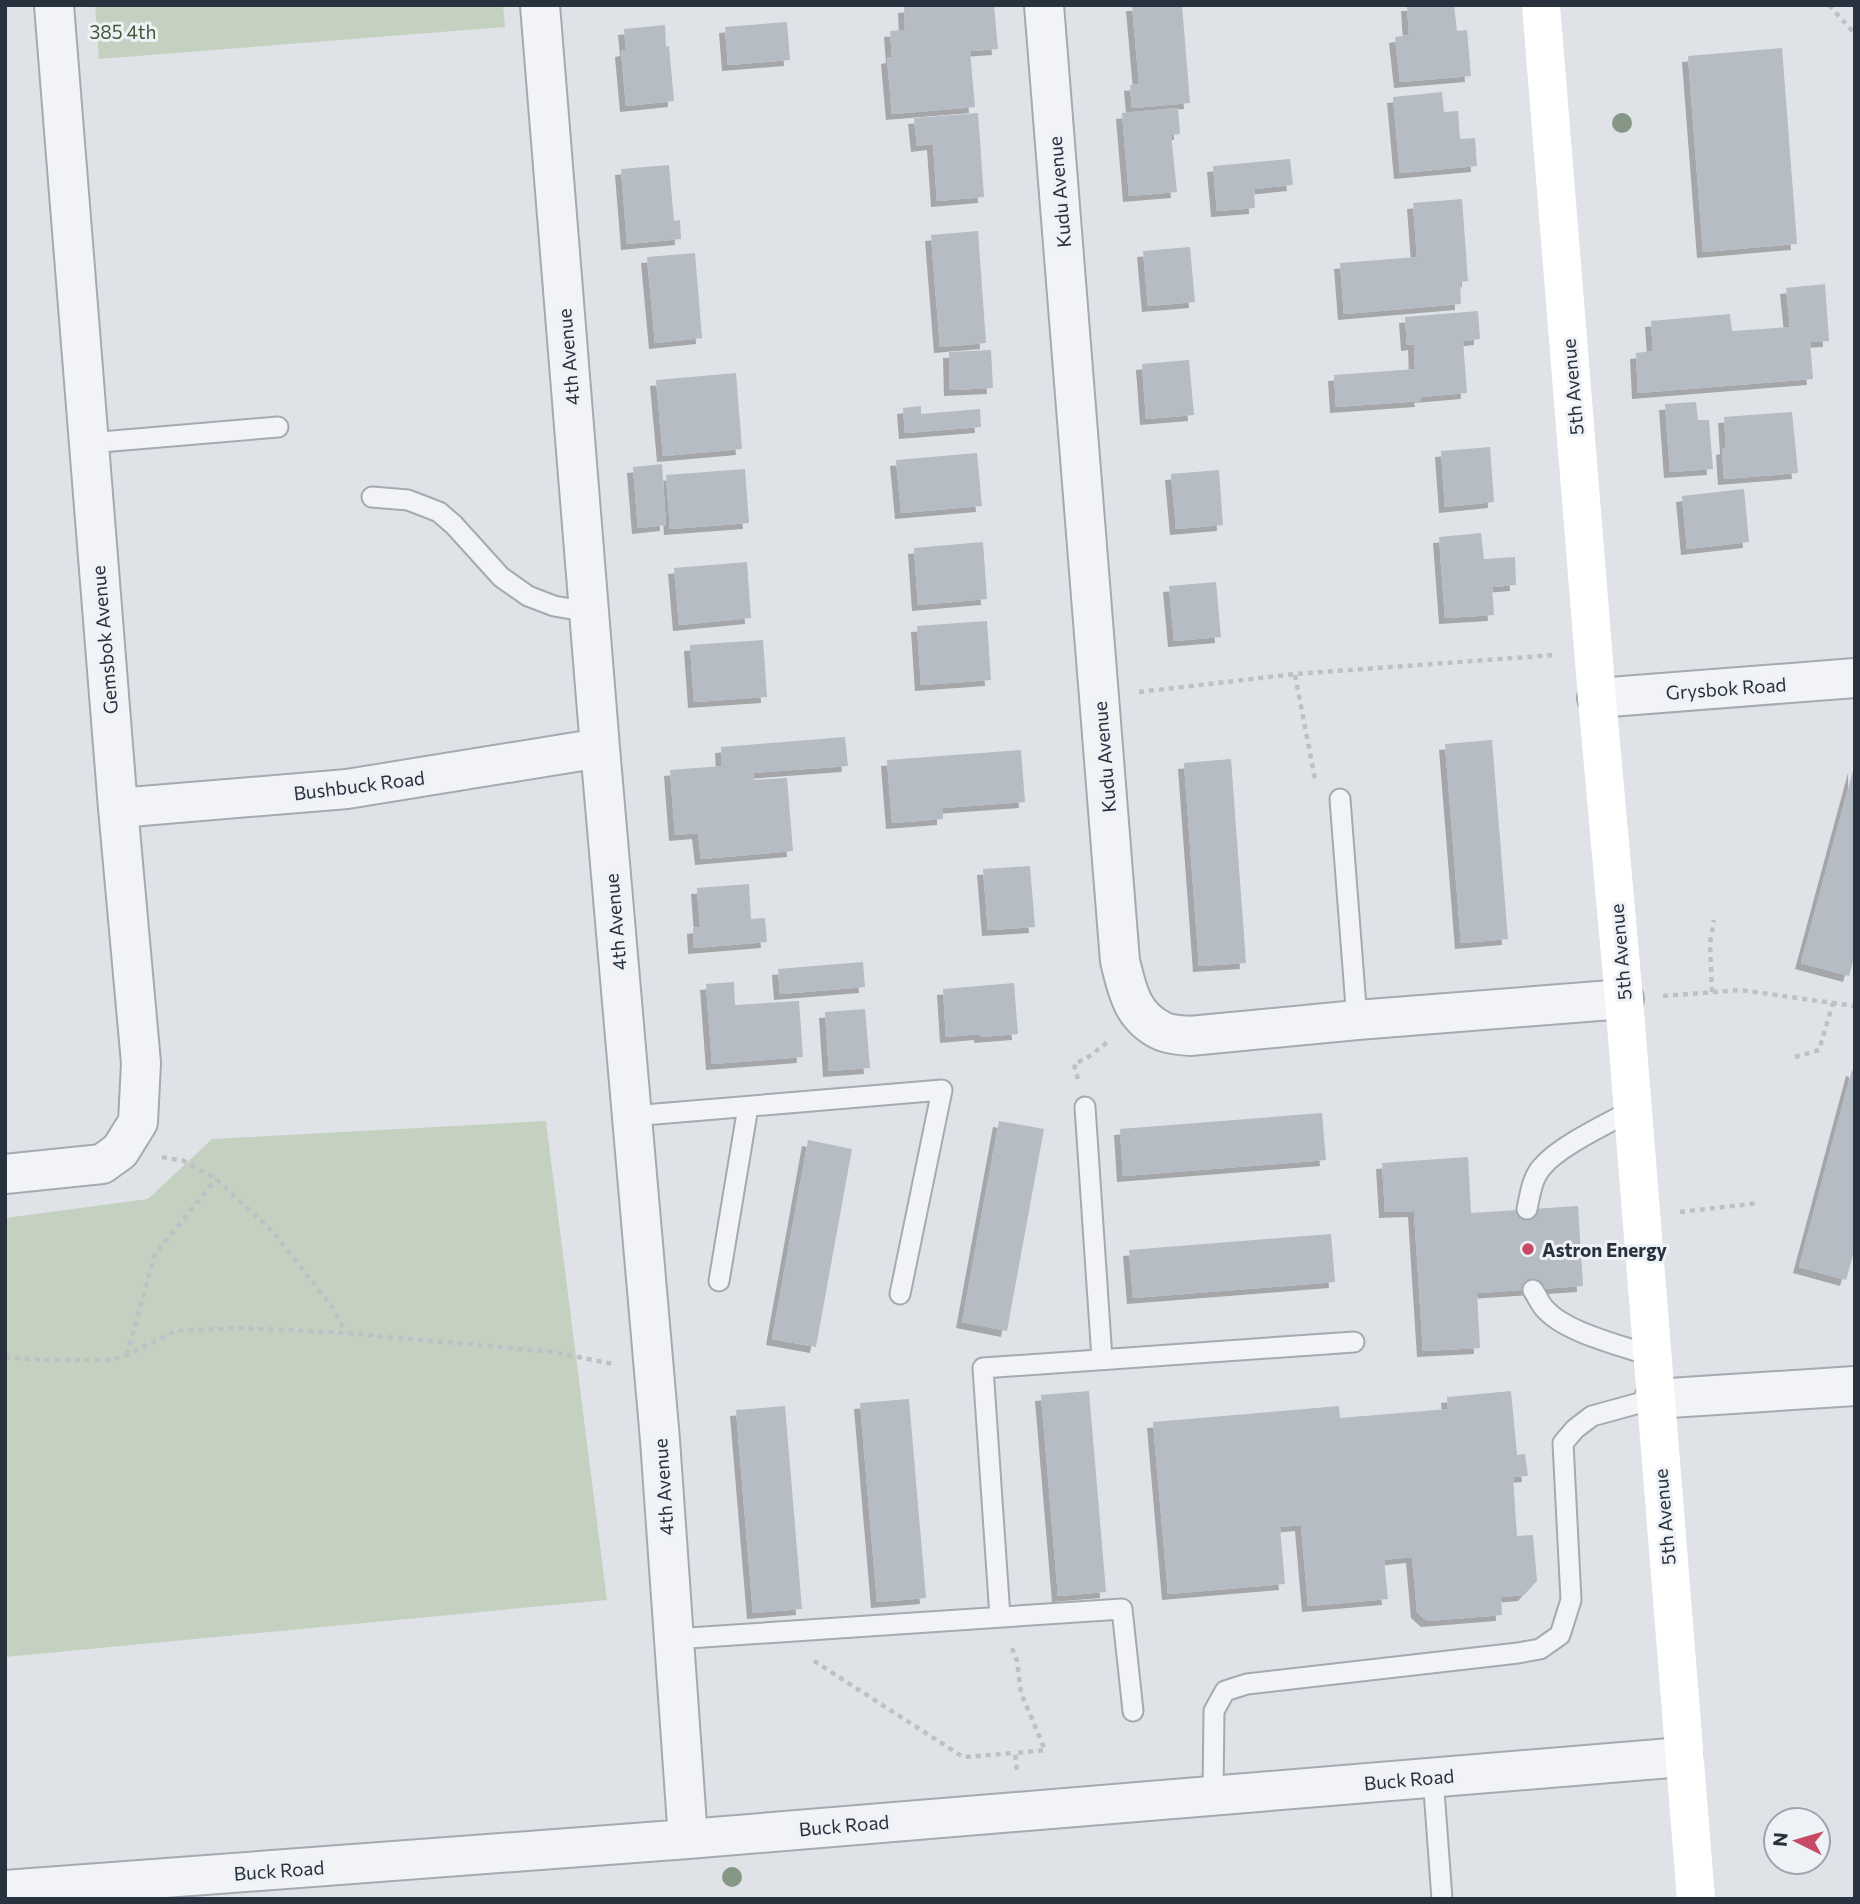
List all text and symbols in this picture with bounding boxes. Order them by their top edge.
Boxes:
park label: 385 4th [89,20,157,43]
street label: Kudu Avenue [1043,135,1075,249]
street label: 4th Avenue [552,308,584,406]
street label: 5th Avenue [1556,338,1588,436]
street label: Gemsbok Avenue [86,565,122,715]
street label: Grysbok Road [1665,672,1787,704]
street label: Kudu Avenue [1088,700,1120,814]
street label: Bushbuck Road [292,766,426,804]
street label: 4th Avenue [599,873,631,971]
street label: 5th Avenue [1604,903,1636,1001]
place label: Astron Energy [1542,1238,1668,1261]
marker: Astron Energy [1520,1241,1536,1257]
street label: 4th Avenue [648,1438,678,1536]
street label: 5th Avenue [1648,1468,1680,1566]
street label: Buck Road [1363,1764,1455,1794]
north arrow [1762,1806,1832,1876]
street label: Buck Road [798,1810,890,1840]
text: N [1767,1831,1792,1848]
street label: Buck Road [233,1855,325,1885]

